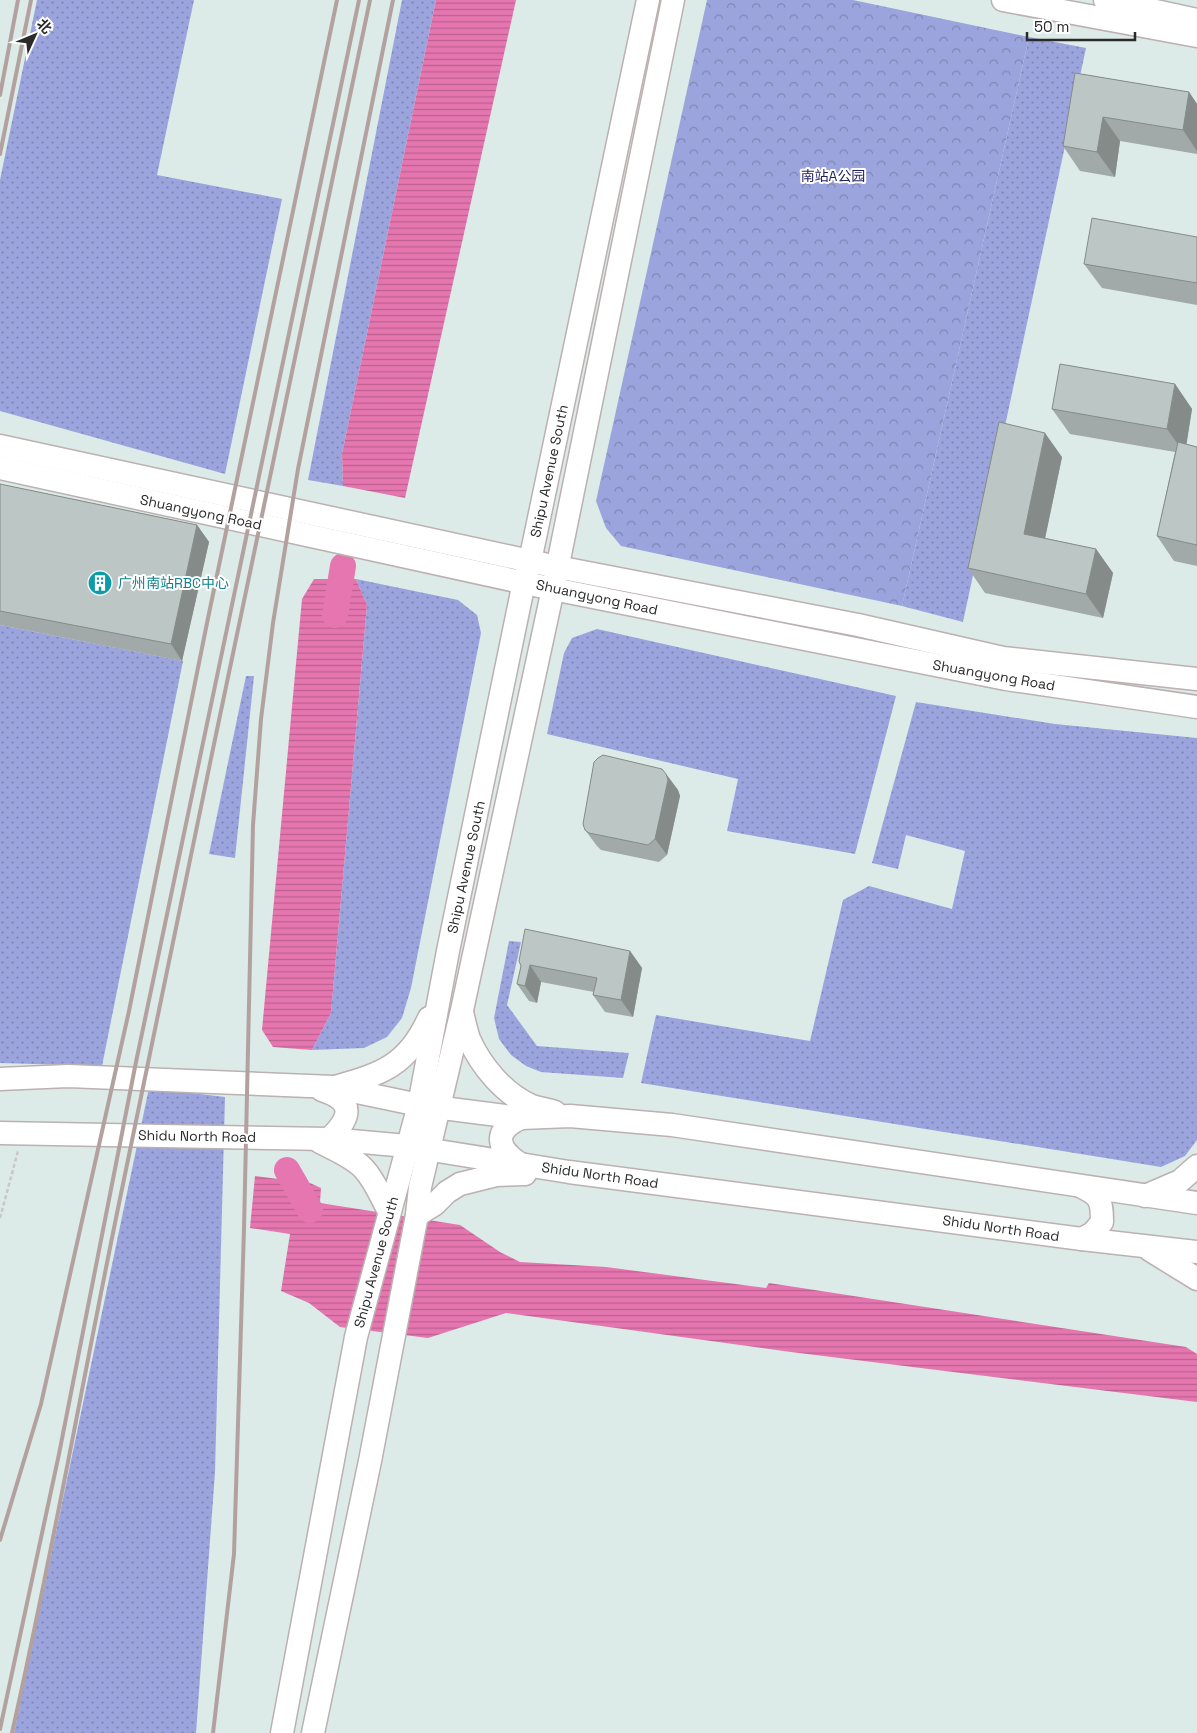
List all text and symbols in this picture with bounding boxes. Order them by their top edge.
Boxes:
north arrow [10,10,60,60]
scale bar [1027,10,1134,42]
text: 北 [33,15,56,37]
text: 50 m [1034,17,1069,36]
park label: 南站A公园 [801,167,865,185]
street label: Shipu Avenue South [526,403,572,539]
street label: Shuangyong Road [138,490,264,534]
building icon: 广州南站RBC中心 [87,570,113,596]
place label: 广州南站RBC中心 [118,574,229,592]
street label: Shuangyong Road [534,575,660,619]
street label: Shuangyong Road [931,655,1057,695]
street label: Shipu Avenue South [443,799,489,935]
street label: Shidu North Road [138,1126,256,1146]
street label: Shidu North Road [540,1158,660,1192]
street label: Shipu Avenue South [350,1194,402,1330]
street label: Shidu North Road [941,1211,1061,1245]

